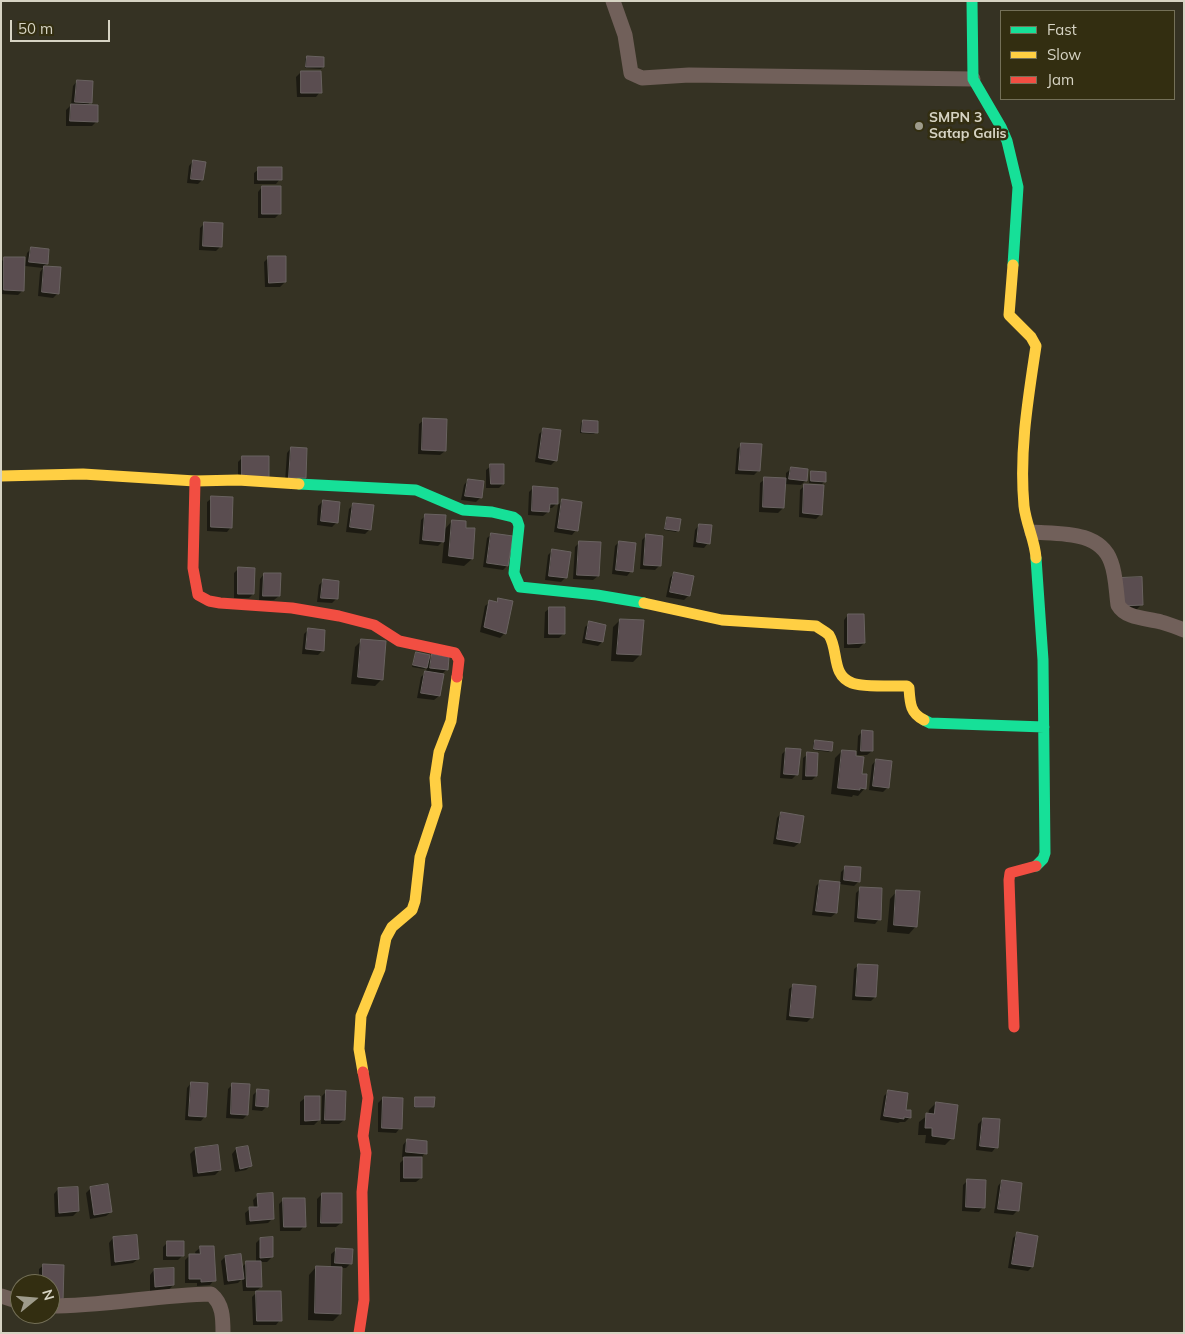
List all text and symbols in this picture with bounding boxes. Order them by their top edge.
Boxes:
scale bar [12,10,112,42]
legend [1000,10,1175,100]
text: 50 m [18,19,53,38]
text: Fast [1047,20,1077,39]
text: Slow [1047,45,1081,64]
text: Jam [1047,70,1074,89]
place label: SMPN 3 Satap Galis [929,110,1007,142]
marker: SMPN 3 Satap Galis [913,120,925,132]
north arrow [10,1274,60,1324]
text: N [38,1287,59,1303]

